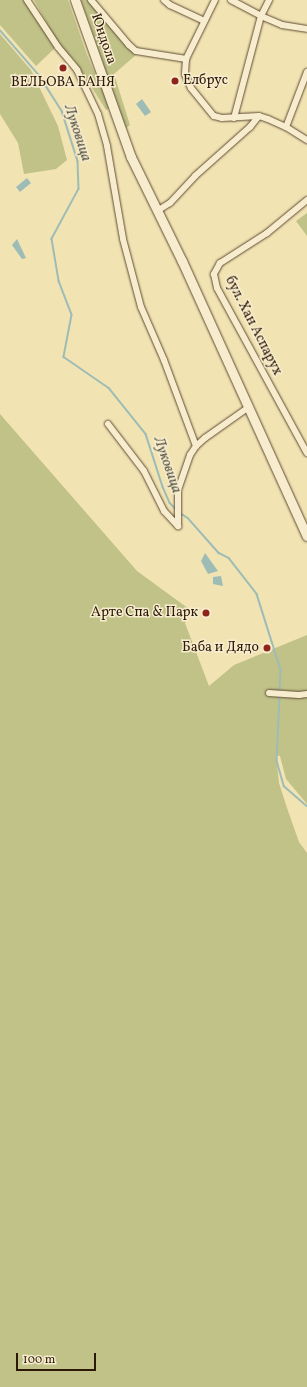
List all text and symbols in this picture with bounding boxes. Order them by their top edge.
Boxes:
street label: Юндола [86,11,120,67]
marker: ВЕЛЬОВА БАНЯ [58,63,68,73]
place label: Елбрус [183,73,228,89]
place label: ВЕЛЬОВА БАНЯ [11,75,115,91]
marker: Елбрус [170,76,180,86]
water label: Луковица [59,102,95,164]
street label: бул. Хан Аспарух [221,274,285,378]
water label: Луковица [149,434,185,496]
place label: Арте Спа & Парк [91,605,198,621]
marker: Арте Спа & Парк [201,608,211,618]
place label: Баба и Дядо [182,640,259,656]
marker: Баба и Дядо [262,643,272,653]
scale bar [18,1345,98,1371]
text: 100 m [23,1352,55,1368]

